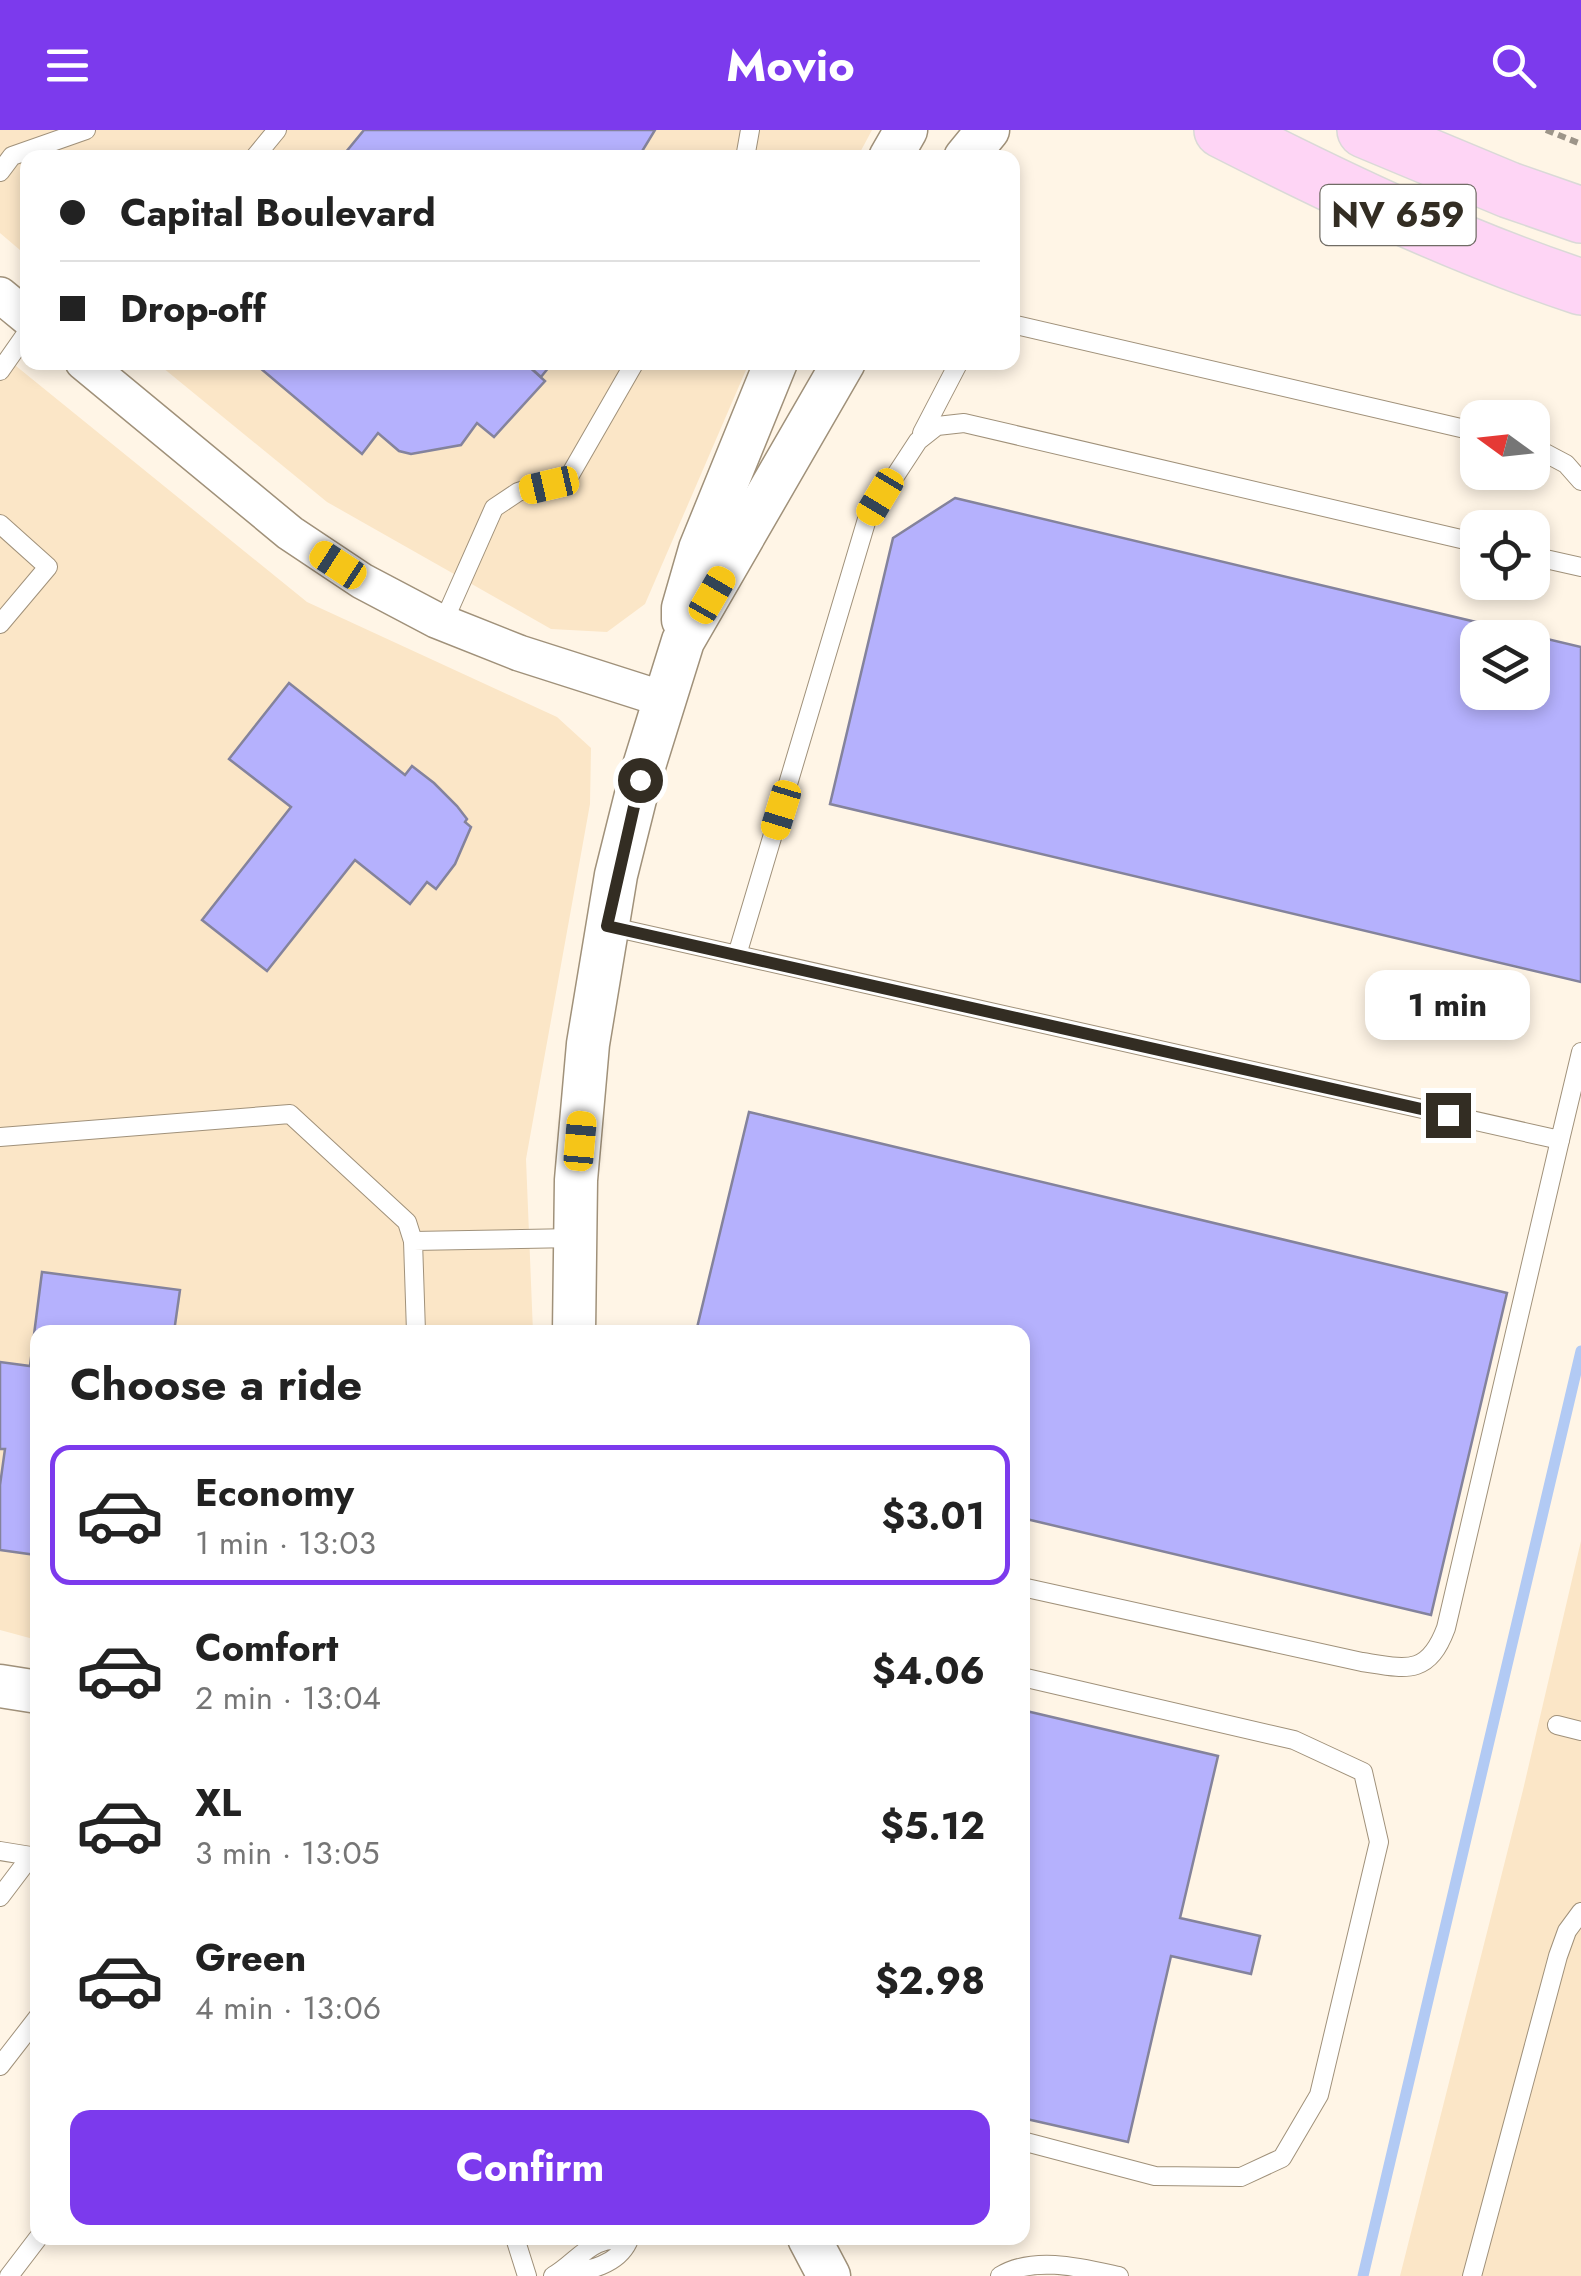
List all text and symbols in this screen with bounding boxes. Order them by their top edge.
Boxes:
text: Movio [726,33,855,98]
icon: menu [40,38,95,93]
icon: search [1486,38,1541,93]
text: Capital Boulevard [120,185,436,240]
road number: NV 659 [1320,185,1476,245]
text: Drop-off [120,281,266,336]
north arrow [1460,400,1550,490]
map controls [1460,400,1550,710]
car [516,464,582,506]
car [852,464,908,530]
button: locate [1460,510,1550,600]
car [305,536,371,594]
car [684,562,740,628]
button: layers [1460,620,1550,710]
route start [618,758,663,803]
car [758,777,804,843]
callout: 1 min [1366,970,1530,1040]
text: 1 min [1408,982,1487,1028]
route end [1426,1093,1471,1138]
car [562,1110,598,1172]
text: Choose a ride [70,1352,362,1417]
text: Economy [195,1465,354,1520]
icon: car [75,1470,165,1560]
text: $3.01 [882,1488,985,1543]
text: 1 min · 13:03 [195,1520,376,1566]
text: Comfort [195,1620,338,1675]
icon: car [75,1625,165,1715]
text: $4.06 [872,1643,985,1698]
text: 2 min · 13:04 [195,1675,381,1721]
text: XL [195,1775,241,1830]
icon: car [75,1780,165,1870]
text: $5.12 [880,1798,985,1853]
text: 3 min · 13:05 [195,1830,380,1876]
text: Green [195,1930,306,1985]
icon: car [75,1935,165,2025]
text: $2.98 [875,1953,985,2008]
text: 4 min · 13:06 [195,1985,381,2031]
button: Confirm [70,2110,990,2225]

